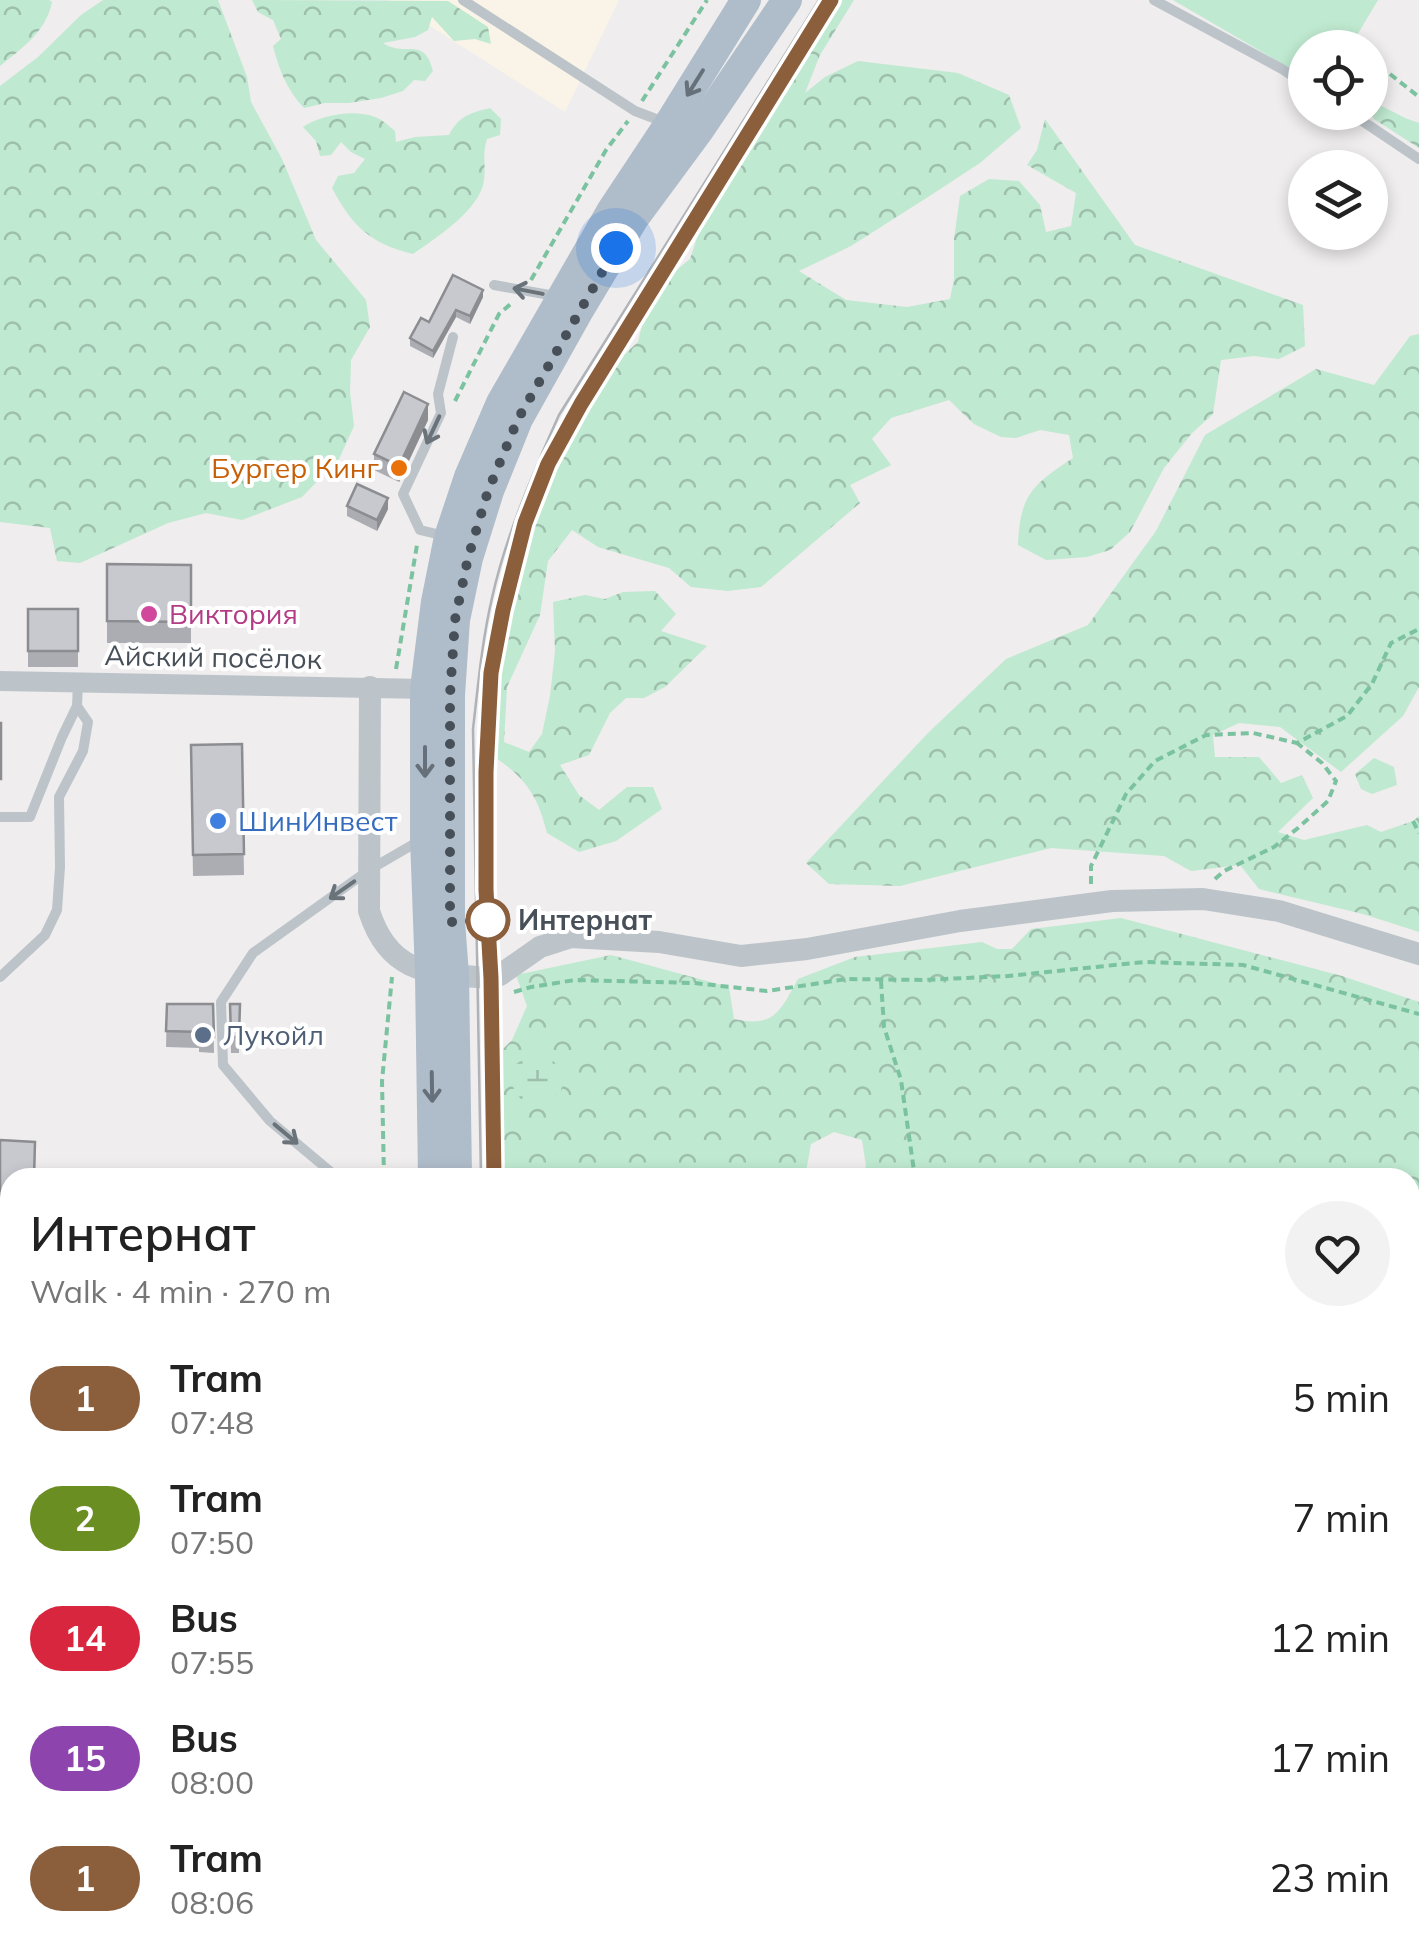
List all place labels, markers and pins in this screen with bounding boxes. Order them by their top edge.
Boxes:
place label: Бургер Кинг [211,450,380,485]
marker: Бургер Кинг [388,457,410,479]
place label: Виктория [169,596,298,631]
marker: Виктория [138,603,160,625]
place label: ШинИнвест [238,803,398,838]
marker: ШинИнвест [207,810,229,832]
marker: Интернат [467,899,509,941]
place label: Интернат [518,902,652,937]
place label: Лукойл [223,1017,324,1052]
marker: Лукойл [192,1024,214,1046]

